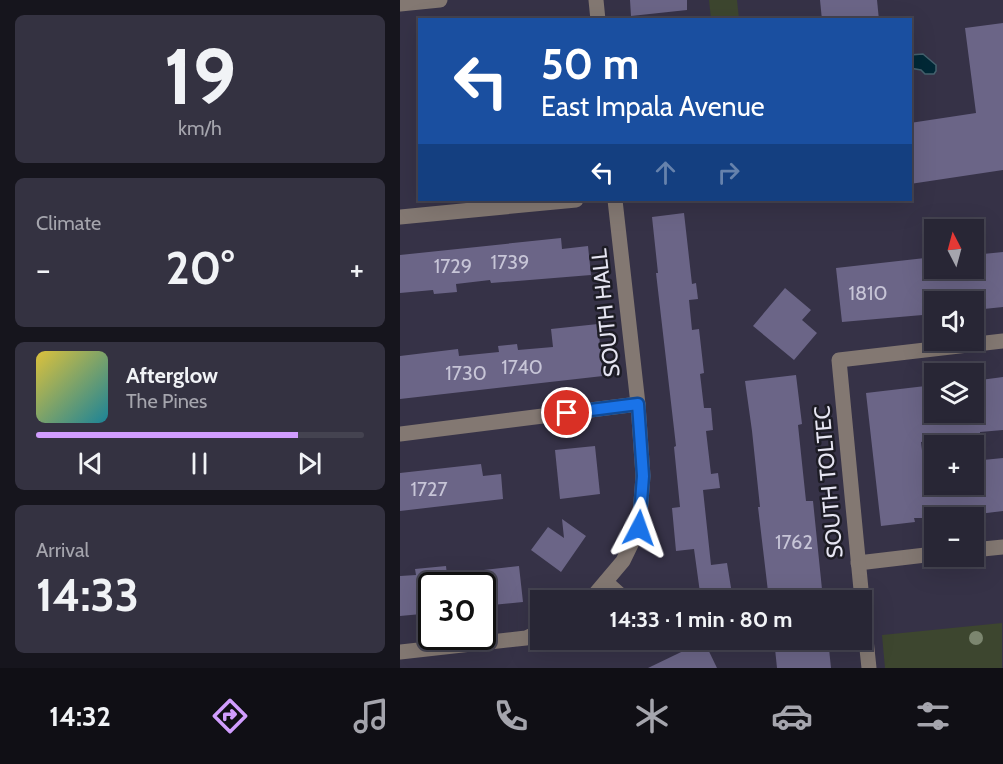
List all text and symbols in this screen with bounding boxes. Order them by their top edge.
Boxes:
text: 19 [164,29,236,124]
text: 50 m [541,38,639,90]
icon: left [442,42,520,120]
text: East Impala Avenue [541,90,765,123]
text: km/h [178,116,222,140]
icon: left [586,156,619,189]
icon: ahead [649,156,682,189]
icon: right [712,156,745,189]
text: Climate [36,211,101,235]
north arrow [924,219,984,279]
map controls [924,219,984,567]
text: 20° [166,241,234,295]
street label: SOUTH HALL [585,247,626,379]
text: − [36,249,51,289]
text: + [349,249,364,289]
house number: 1739 [491,250,529,274]
house number: 1729 [434,254,472,278]
house number: 1810 [848,281,888,305]
button: sound [924,291,984,351]
house number: 1740 [501,355,543,379]
house number: 1730 [445,361,487,385]
text: Afterglow [126,362,218,389]
button: layers [924,363,984,423]
pin [541,387,592,438]
text: The Pines [126,389,207,413]
icon: arrive [550,396,583,429]
street label: SOUTH TOLTEC [808,405,849,559]
button: + [924,435,984,495]
icon: previous [74,447,107,480]
icon: pause [183,447,216,480]
icon: next [293,447,326,480]
house number: 1727 [410,477,448,501]
position arrow [607,496,671,560]
button: − [924,507,984,567]
house number: 1762 [775,530,813,554]
text: Arrival [36,538,89,562]
text: 14:33 [36,568,139,622]
speed limit sign: 30 [418,572,496,650]
text: 14:33 · 1 min · 80 m [610,606,792,633]
icon: directions [209,695,251,737]
icon: music [350,695,392,737]
icon: phone [490,695,532,737]
icon: climate [631,695,673,737]
icon: car [771,695,813,737]
icon: filters [912,695,954,737]
text: 14:32 [49,700,111,733]

